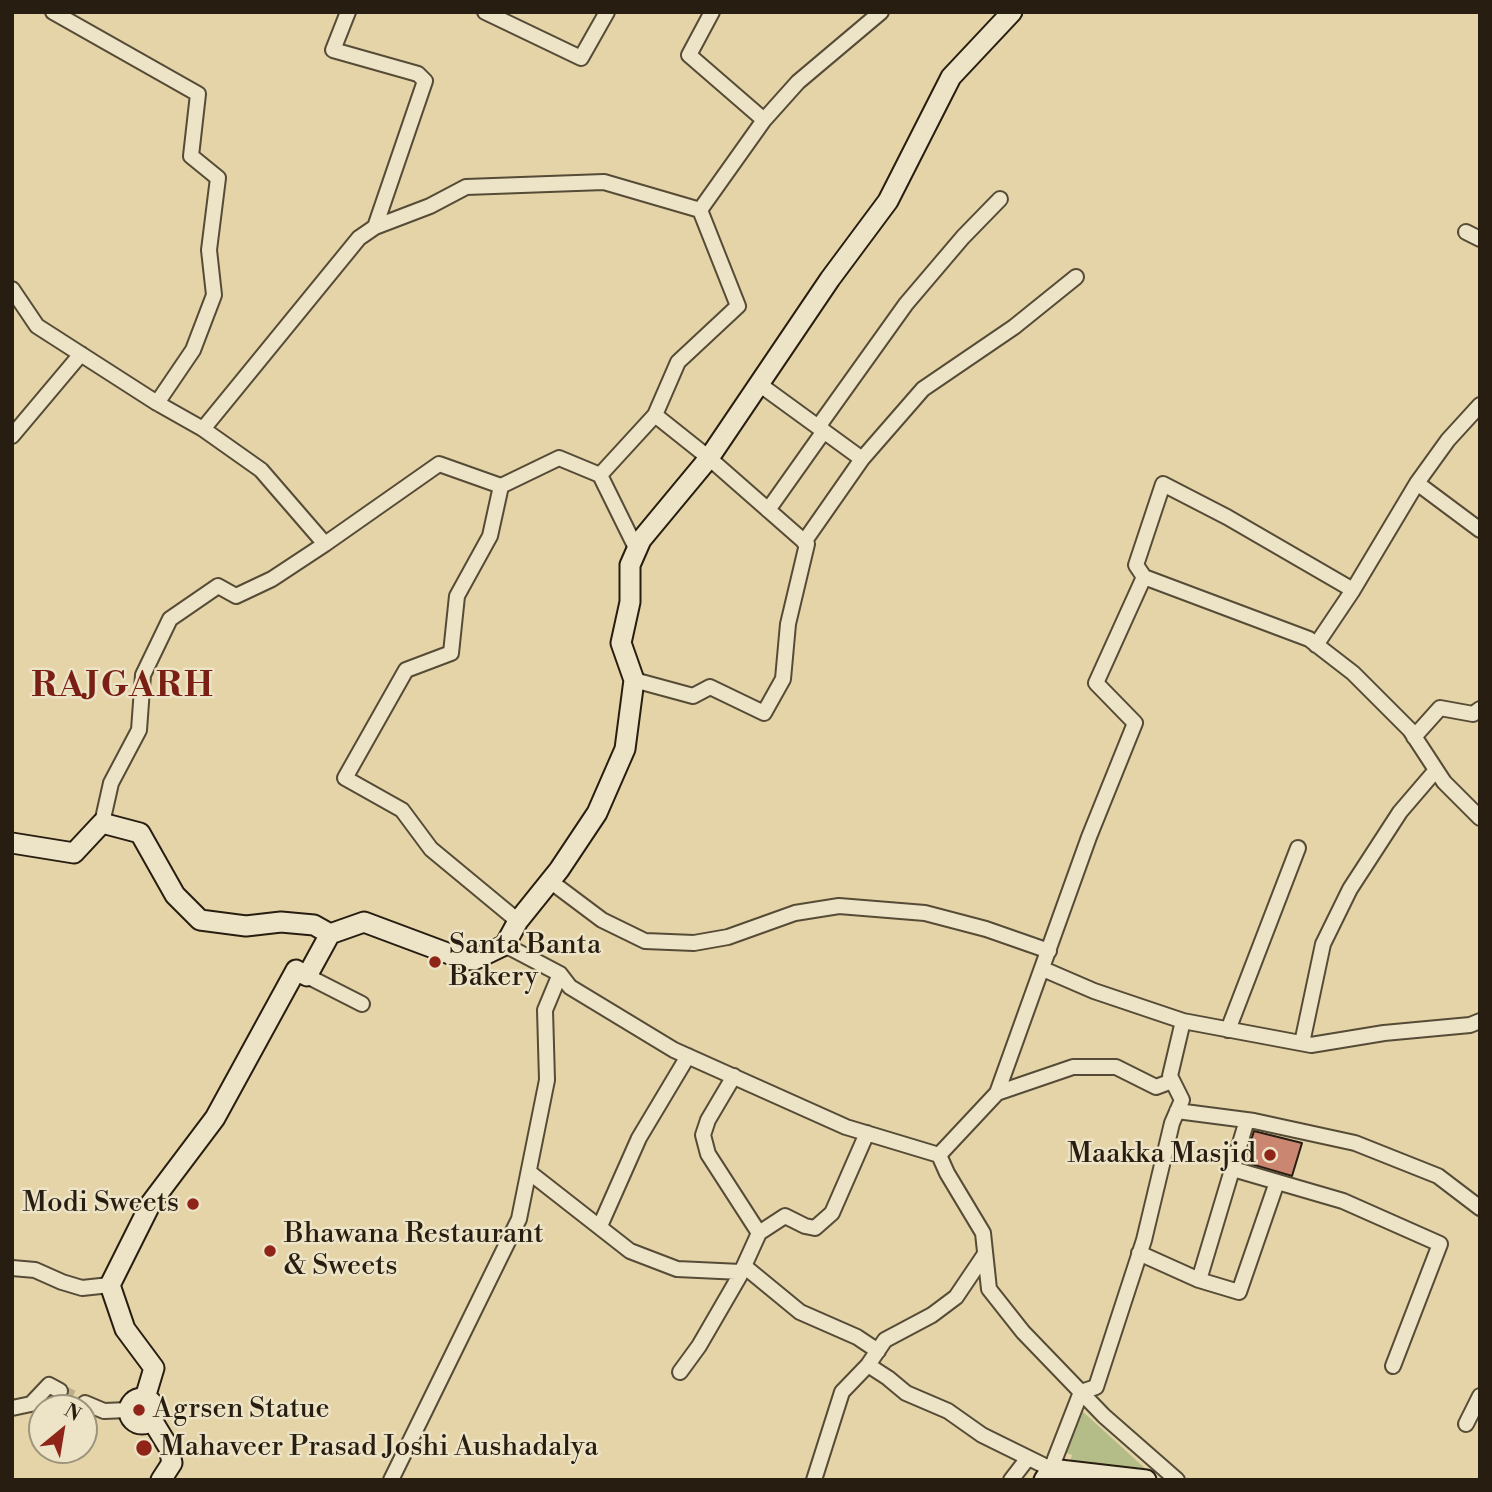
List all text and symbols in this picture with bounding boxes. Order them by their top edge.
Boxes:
district label: RAJGARH [32,667,214,709]
place label: Santa Banta Bakery [449,929,601,995]
marker: Santa Banta Bakery [427,954,443,970]
place label: Maakka Masjid [1067,1138,1256,1172]
marker: Maakka Masjid [1262,1147,1278,1163]
place label: Modi Sweets [22,1187,179,1221]
marker: Modi Sweets [185,1196,201,1212]
place label: Bhawana Restaurant & Sweets [284,1218,544,1284]
marker: Bhawana Restaurant & Sweets [262,1243,278,1259]
place label: Agrsen Statue [153,1393,330,1427]
north arrow [28,1394,98,1464]
text: N [60,1398,85,1427]
marker: Agrsen Statue [131,1402,147,1418]
place label: Mahaveer Prasad Joshi Aushadalya [160,1431,598,1465]
marker: Mahaveer Prasad Joshi Aushadalya [134,1438,154,1458]

